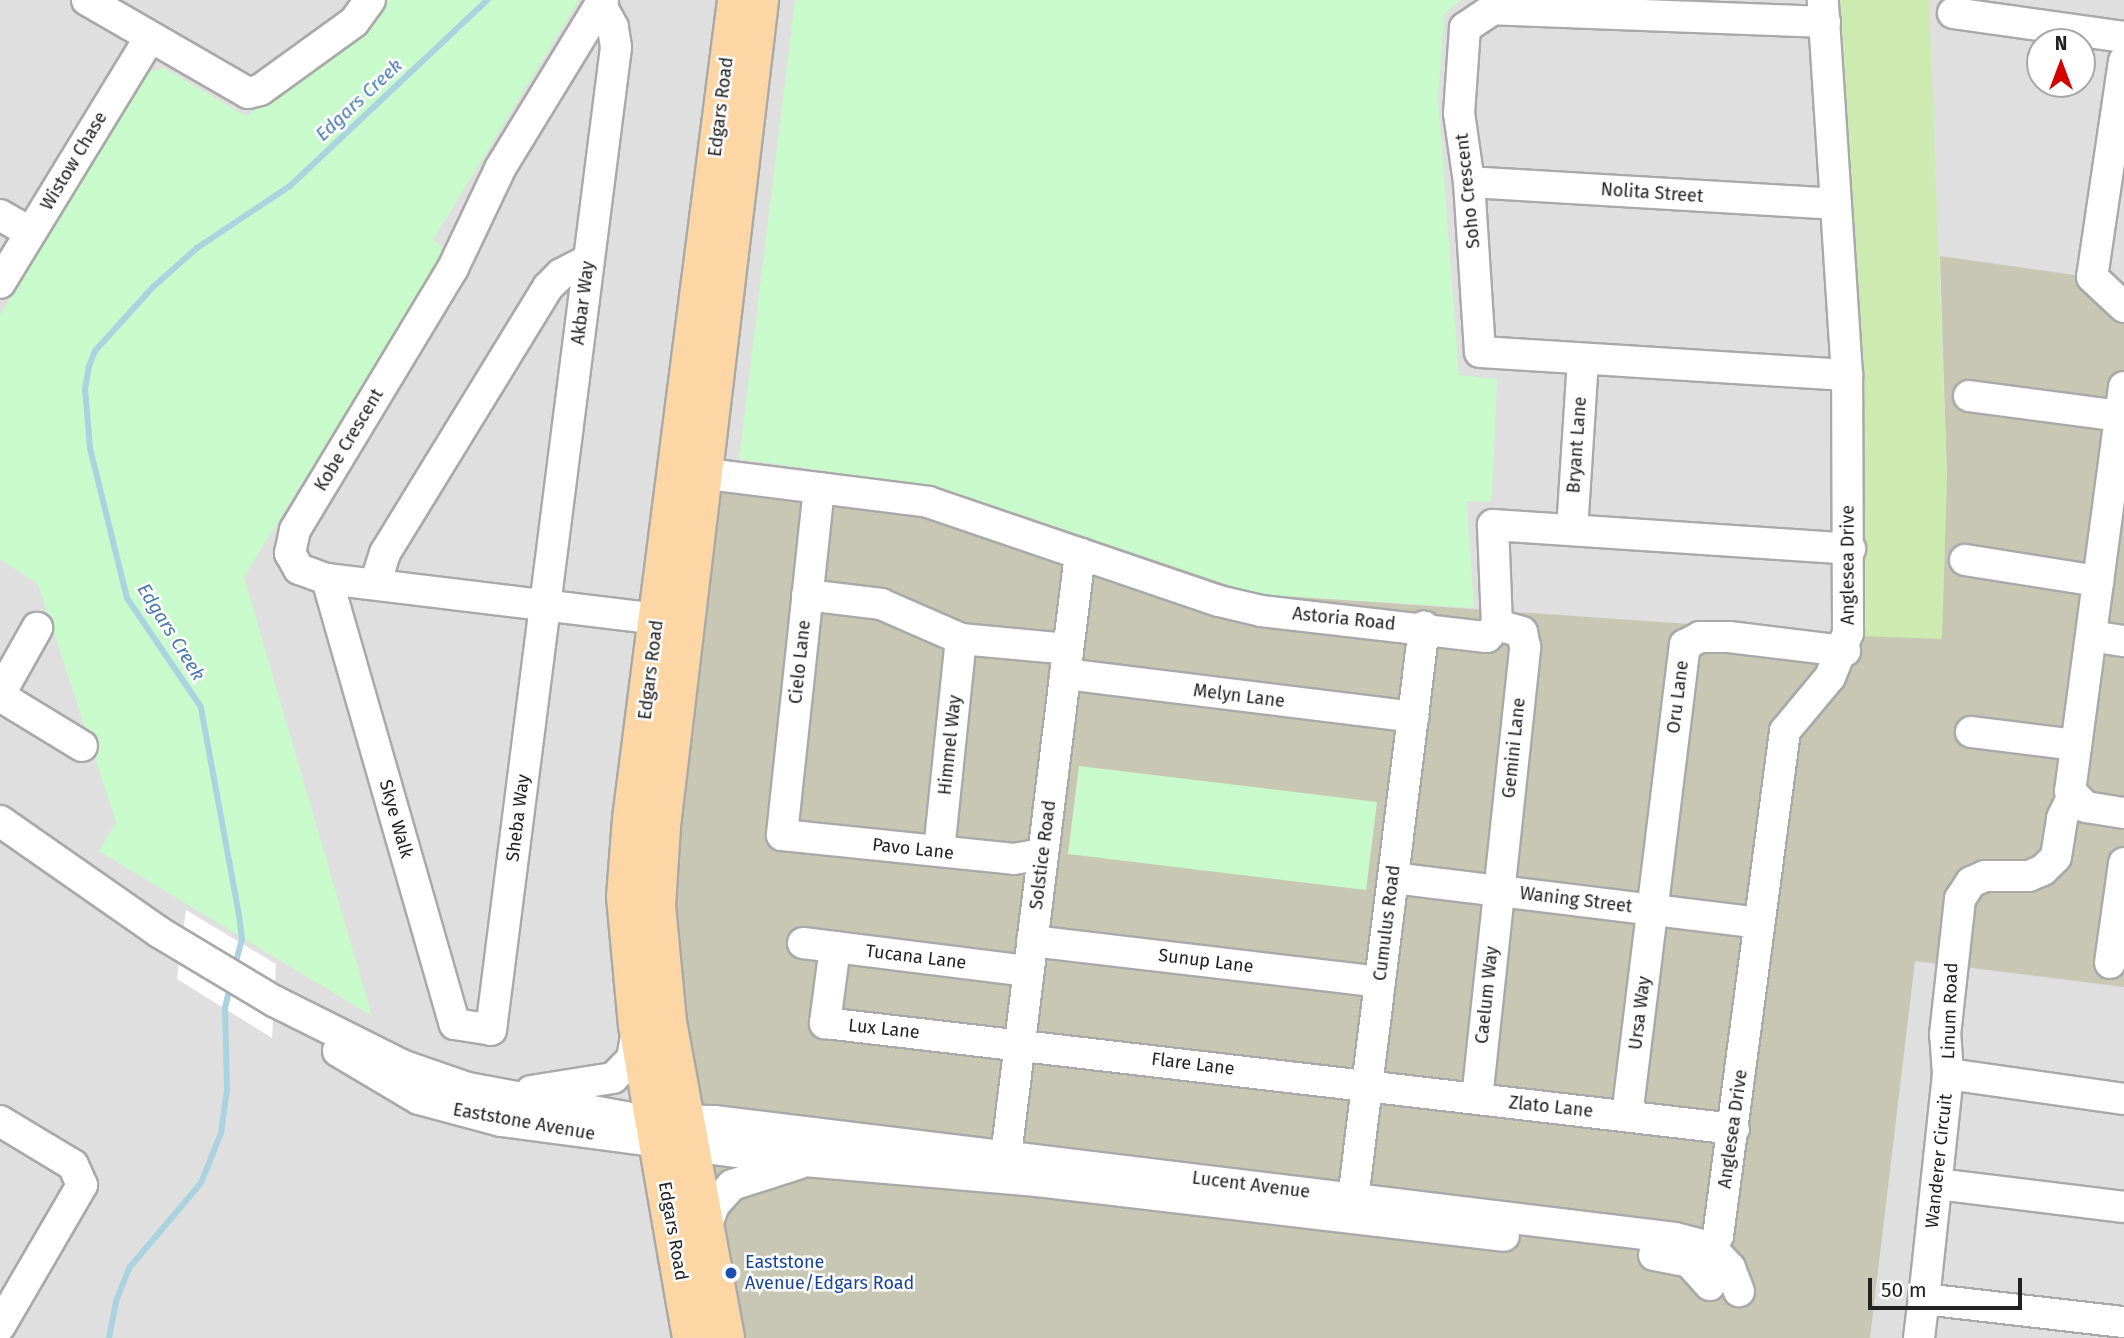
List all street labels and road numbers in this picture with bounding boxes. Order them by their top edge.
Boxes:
street label: Edgars Road [704,56,738,158]
street label: Wistow Chase [36,108,112,214]
street label: Soho Crescent [1451,132,1485,250]
street label: Nolita Street [1600,179,1704,207]
street label: Akbar Way [567,260,599,346]
street label: Kobe Crescent [310,385,388,495]
street label: Bryant Lane [1563,396,1591,494]
street label: Anglesea Drive [1837,505,1859,625]
street label: Astoria Road [1291,603,1397,635]
street label: Edgars Road [634,619,668,721]
street label: Cielo Lane [785,619,815,705]
street label: Oru Lane [1663,659,1693,735]
street label: Melyn Lane [1192,680,1286,712]
street label: Himmel Way [934,694,966,796]
street label: Gemini Lane [1498,697,1530,799]
street label: Sheba Way [502,773,534,863]
street label: Skye Walk [374,777,418,861]
street label: Solstice Road [1026,799,1060,911]
street label: Pavo Lane [871,834,955,864]
street label: Cumulus Road [1369,864,1405,982]
street label: Waning Street [1518,882,1634,918]
street label: Tucana Lane [864,940,968,974]
street label: Sunup Lane [1157,944,1255,978]
street label: Caelum Way [1471,945,1503,1045]
street label: Linum Road [1938,962,1962,1060]
street label: Ursa Way [1625,975,1655,1051]
street label: Lux Lane [847,1015,921,1043]
street label: Flare Lane [1150,1048,1236,1080]
street label: Anglesea Drive [1714,1068,1752,1190]
street label: Zlato Lane [1508,1092,1594,1122]
street label: Wanderer Circuit [1921,1093,1957,1229]
street label: Eaststone Avenue [451,1099,597,1145]
street label: Lucent Avenue [1191,1167,1311,1203]
street label: Edgars Road [654,1180,692,1282]

